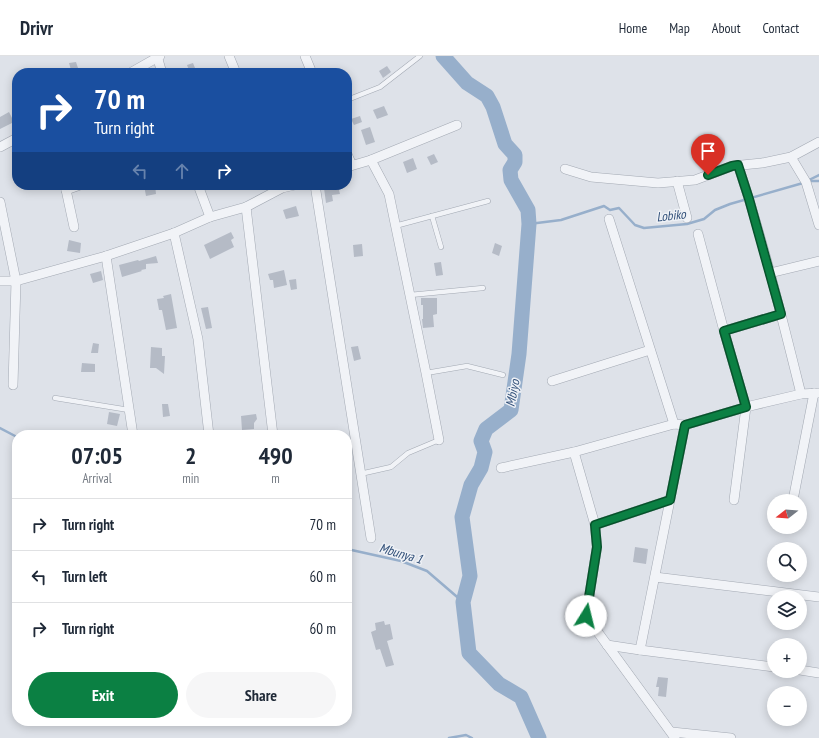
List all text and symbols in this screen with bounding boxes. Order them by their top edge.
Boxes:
text: Drivr [20,16,53,40]
text: Home [619,19,647,37]
text: Map [669,19,690,37]
text: About [712,19,741,37]
text: Contact [763,19,799,37]
text: 70 m [94,80,145,117]
icon: right [28,84,80,136]
text: Turn right [94,116,154,139]
pin [691,134,725,175]
icon: arrive [697,140,719,162]
icon: left [129,160,151,182]
icon: ahead [171,160,193,182]
icon: right [213,160,235,182]
water label: Lobiko [656,205,688,225]
water label: Mbiyo [502,377,524,408]
text: 07:05 [71,440,123,471]
text: 2 [185,440,196,471]
text: 490 [258,440,293,471]
text: Arrival [82,470,112,487]
text: min [182,470,199,487]
text: m [271,470,280,487]
north arrow [767,494,807,534]
map controls [767,494,807,726]
icon: right [28,514,50,536]
text: Turn right [62,515,114,534]
text: 70 m [310,515,336,534]
water label: Mbunya 1 [377,539,424,568]
button: search [767,542,807,582]
icon: left [28,566,50,588]
text: Turn left [62,567,107,586]
text: 60 m [310,567,336,586]
button: layers [767,590,807,630]
position arrow [565,595,607,637]
icon: right [28,618,50,640]
text: Turn right [62,619,114,638]
text: 60 m [310,619,336,638]
button: + [767,638,807,678]
button: Exit [28,672,178,718]
button: Share [186,672,336,718]
button: − [767,686,807,726]

